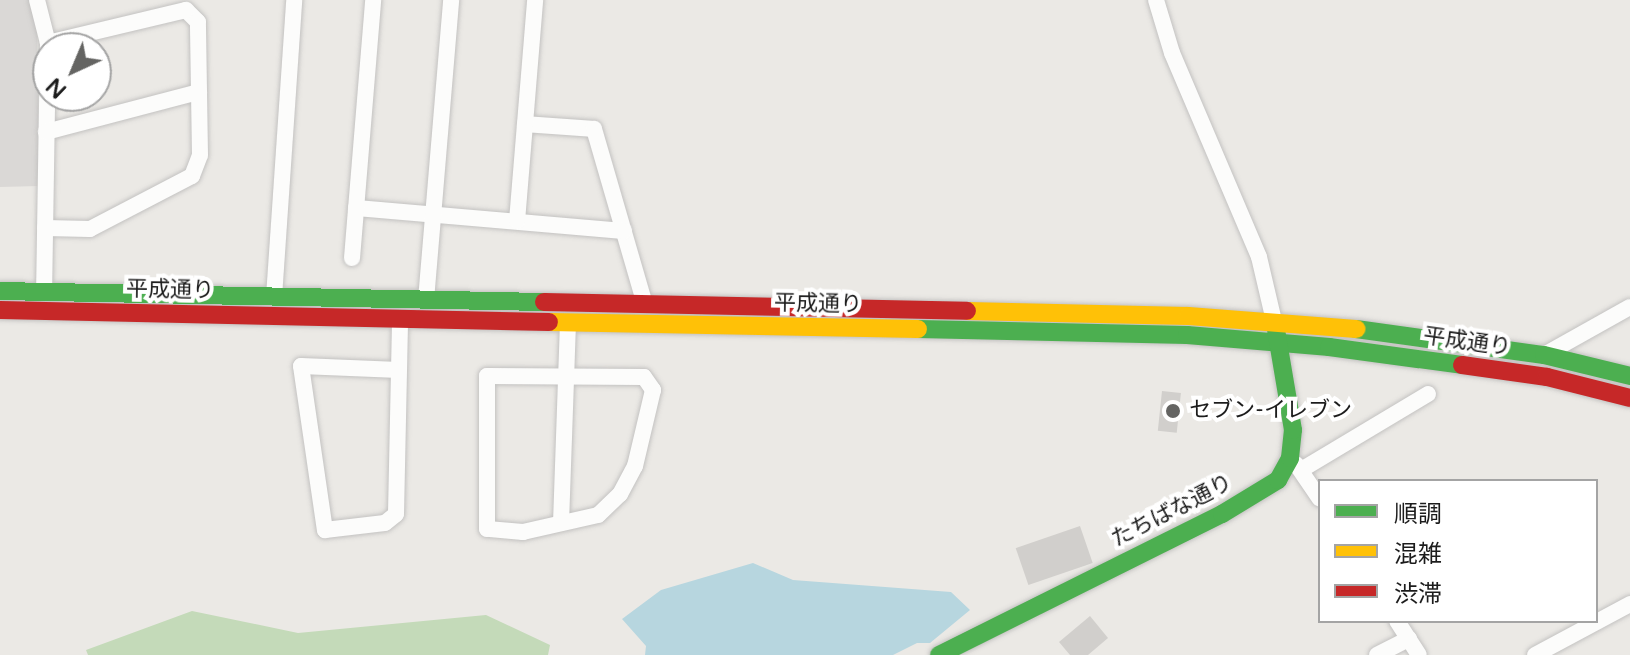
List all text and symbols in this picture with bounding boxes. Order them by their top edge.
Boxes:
north arrow [32,32,112,112]
text: N [41,72,72,103]
street label: 平成通り [126,276,214,304]
street label: 平成通り [774,290,862,318]
street label: 平成通り [1422,323,1512,361]
place label: セブン-イレブン [1189,398,1352,424]
marker: セブン-イレブン [1164,402,1182,420]
street label: たちばな通り [1107,469,1237,553]
legend [1318,479,1598,623]
text: 順調 [1394,500,1442,529]
text: 混雑 [1394,540,1442,569]
text: 渋滞 [1394,580,1442,609]

